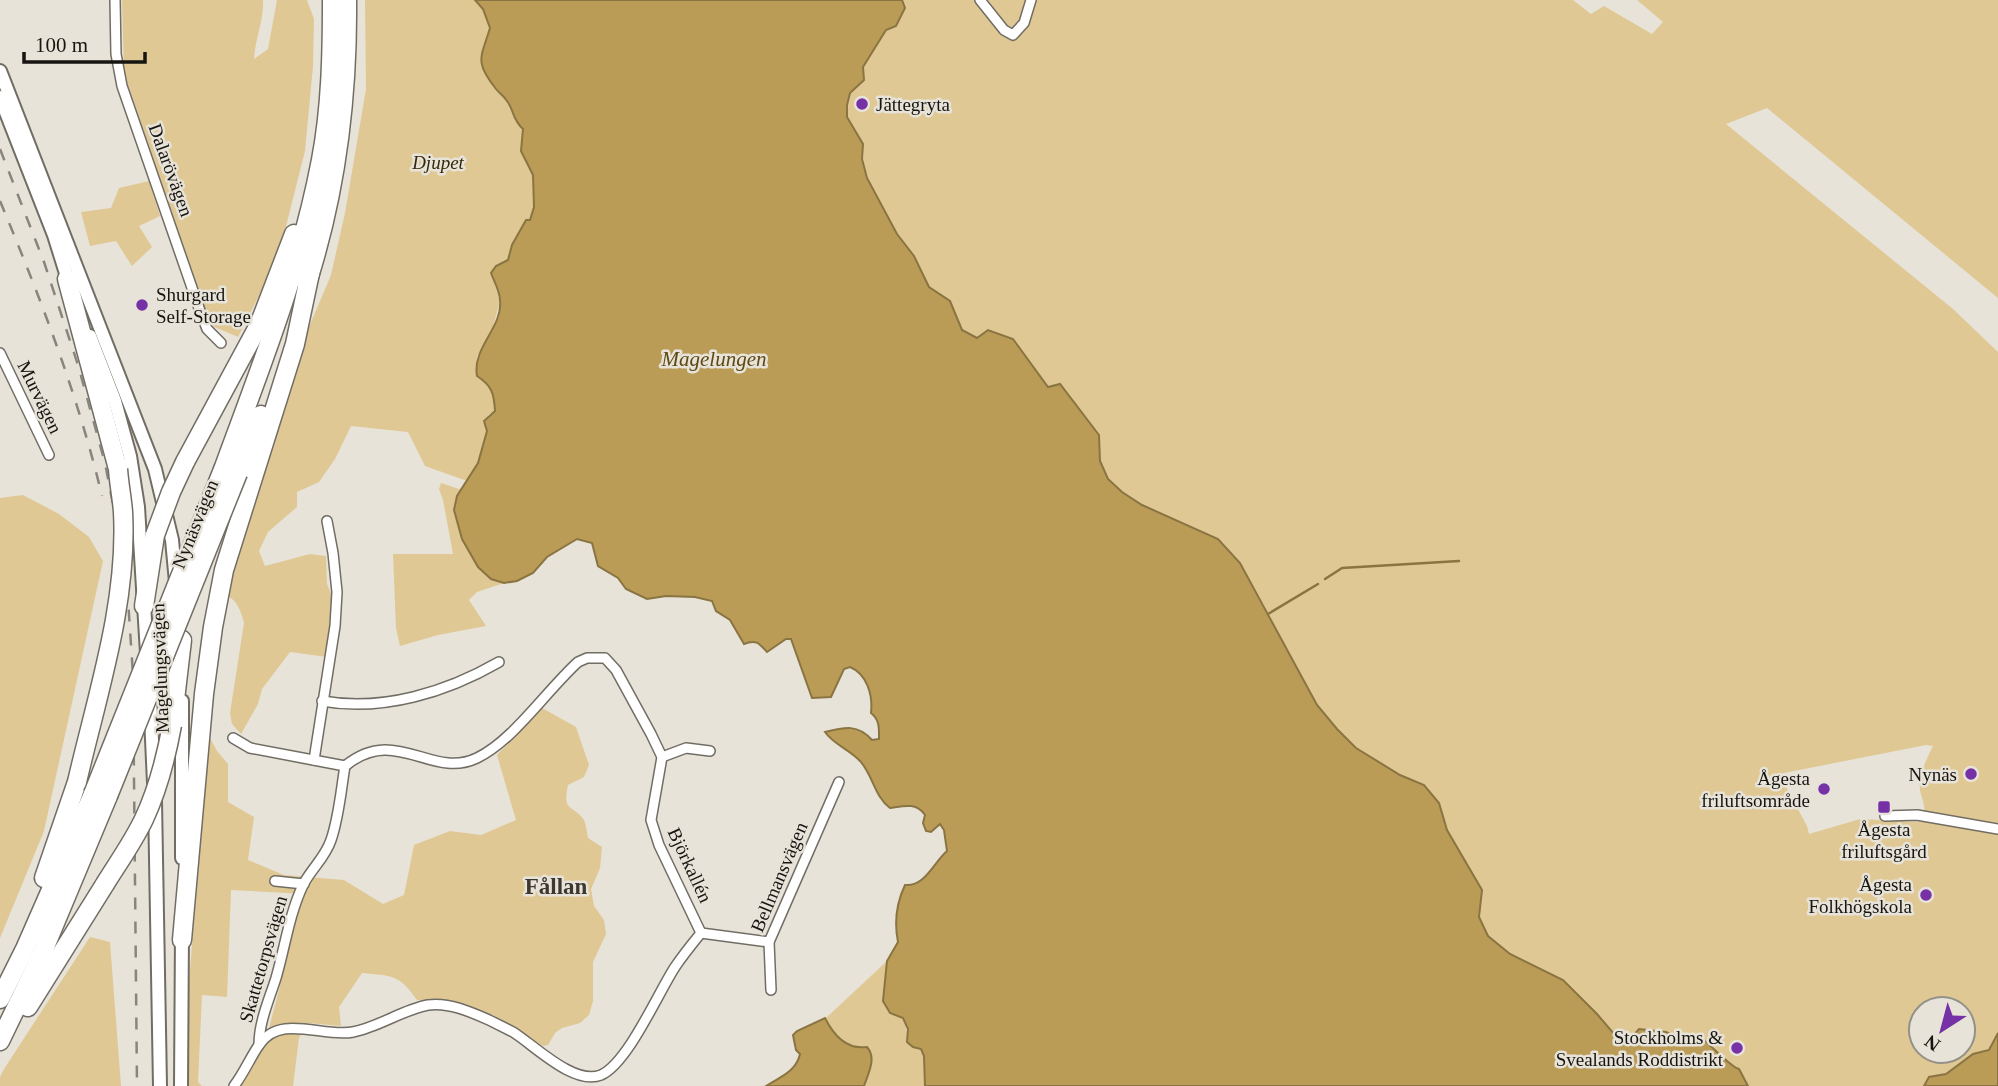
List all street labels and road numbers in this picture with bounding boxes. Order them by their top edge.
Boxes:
street label: Dalarövägen [145,121,198,220]
street label: Murvägen [13,357,67,437]
street label: Nynäsvägen [168,476,223,571]
street label: Magelungsvägen [147,602,173,733]
street label: Bellmansvägen [746,819,812,935]
street label: Björkallén [664,824,717,906]
street label: Skattetorpsvägen [235,893,291,1025]

